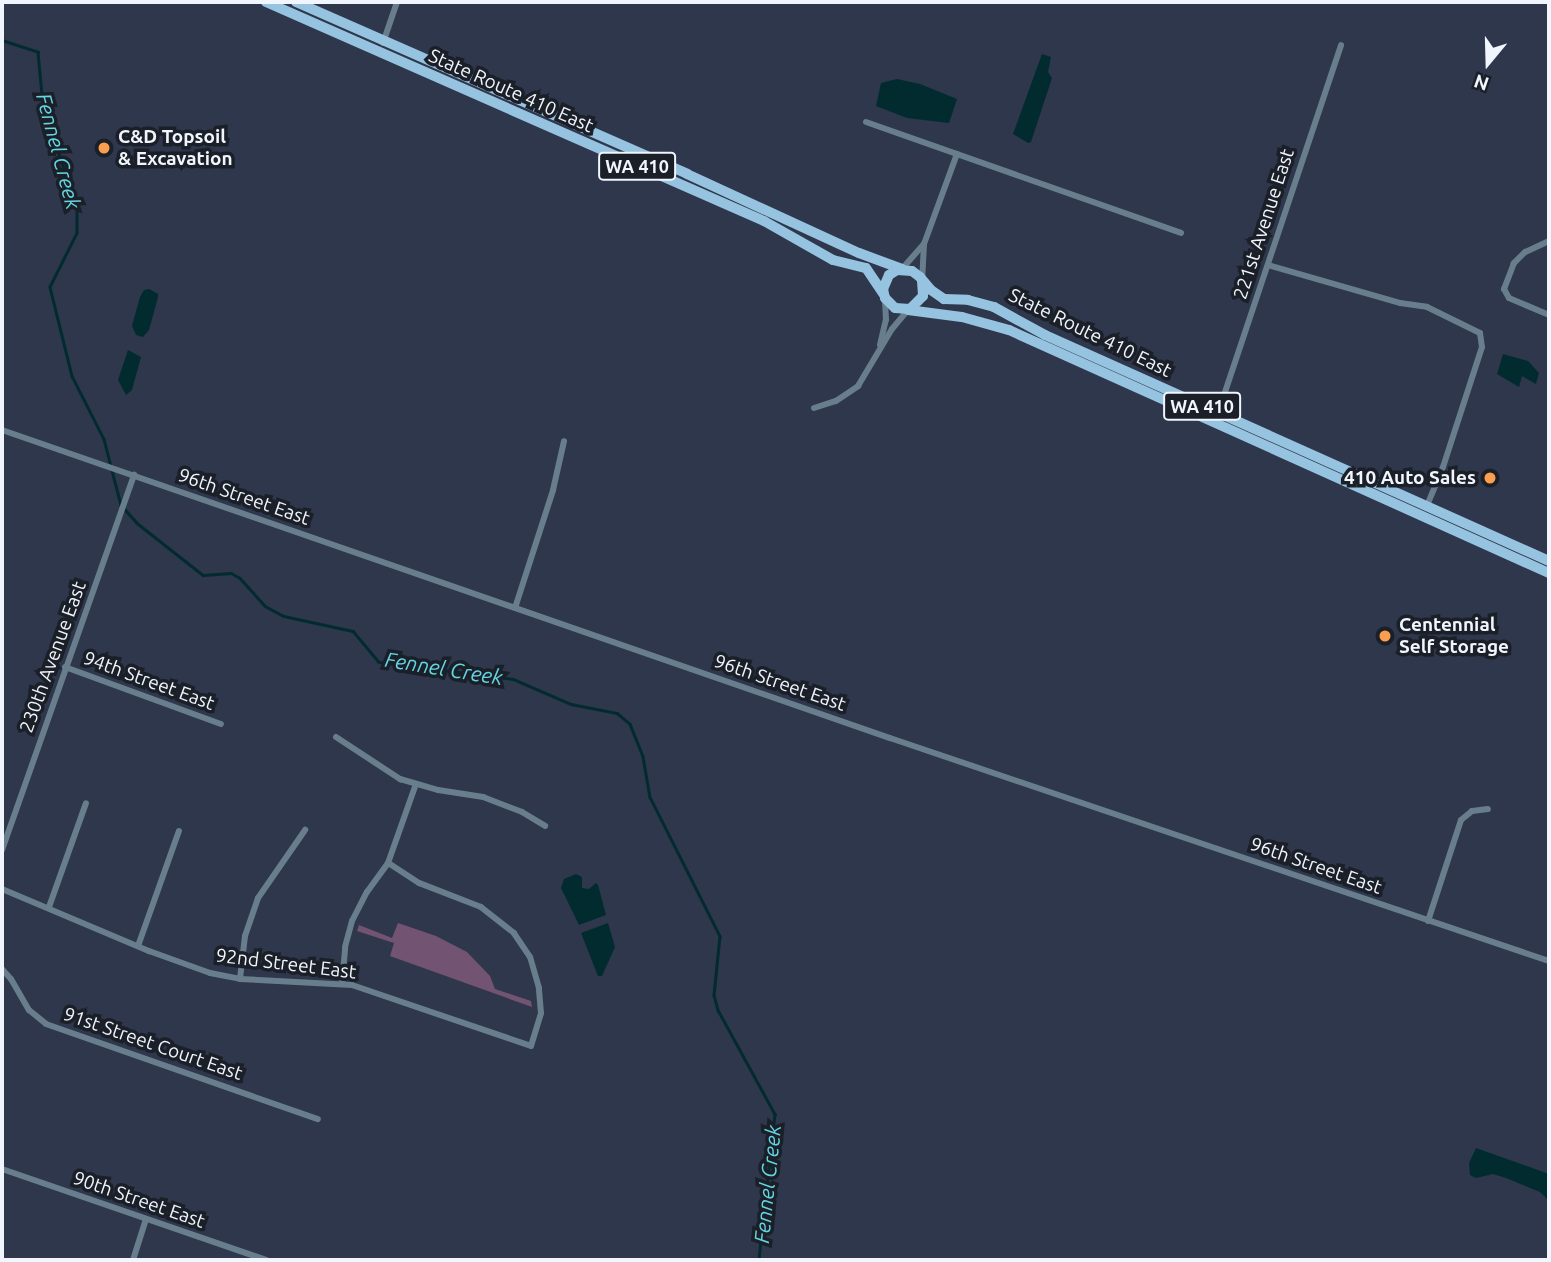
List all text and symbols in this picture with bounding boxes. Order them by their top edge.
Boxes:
north arrow [1453,28,1523,98]
street label: State Route 410 East [425,44,597,138]
text: N [1471,70,1491,96]
water label: Fennel Creek [31,90,87,212]
place label: C&D Topsoil & Excavation [118,126,233,170]
marker: C&D Topsoil & Excavation [96,140,112,156]
street label: 221st Avenue East [1229,146,1299,302]
road number: WA 410 [597,152,677,181]
street label: State Route 410 East [1005,284,1175,382]
road number: WA 410 [1162,392,1242,420]
street label: 96th Street East [175,464,313,530]
place label: 410 Auto Sales [1344,467,1476,489]
marker: 410 Auto Sales [1482,470,1498,486]
street label: 230th Avenue East [15,578,91,736]
place label: Centennial Self Storage [1399,614,1509,658]
marker: Centennial Self Storage [1377,628,1393,644]
water label: Fennel Creek [383,646,505,690]
street label: 94th Street East [80,647,218,715]
street label: 96th Street East [711,650,849,716]
street label: 96th Street East [1247,833,1385,899]
street label: 92nd Street East [215,944,357,984]
street label: 91st Street Court East [61,1003,245,1085]
water label: Fennel Creek [748,1123,786,1245]
street label: 90th Street East [70,1167,208,1233]

